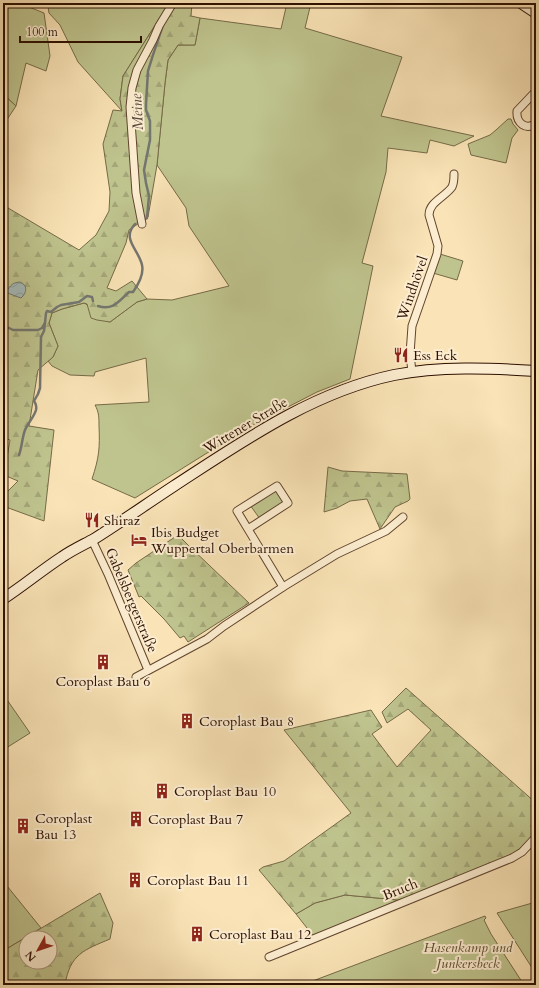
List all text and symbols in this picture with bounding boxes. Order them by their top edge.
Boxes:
scale bar [20,18,141,44]
text: 100 m [26,24,59,40]
water label: Meine [126,93,148,131]
street label: Windhövel [392,253,433,324]
restaurant icon: Ess Eck [392,346,410,364]
place label: Ess Eck [413,346,458,365]
street label: Wittener Straße [199,393,291,459]
restaurant icon: Shiraz [83,511,101,529]
place label: Shiraz [104,511,141,530]
place label: Ibis Budget Wuppertal Oberbarmen [150,523,294,558]
hotel icon: Ibis Budget Wuppertal Oberbarmen [130,531,148,549]
street label: Gabelsbergerstraße [101,545,162,656]
building icon: Coroplast Bau 6 [94,653,112,671]
place label: Coroplast Bau 6 [55,672,151,691]
building icon: Coroplast Bau 8 [178,712,196,730]
place label: Coroplast Bau 8 [199,712,294,731]
building icon: Coroplast Bau 10 [153,782,171,800]
place label: Coroplast Bau 10 [174,782,276,801]
place label: Coroplast Bau 13 [35,809,93,844]
building icon: Coroplast Bau 7 [127,810,145,828]
place label: Coroplast Bau 7 [148,810,243,829]
building icon: Coroplast Bau 13 [14,817,32,835]
building icon: Coroplast Bau 11 [126,871,144,889]
place label: Coroplast Bau 11 [147,871,249,890]
street label: Bruch [380,874,421,905]
building icon: Coroplast Bau 12 [188,925,206,943]
place label: Coroplast Bau 12 [209,925,311,944]
north arrow [18,930,58,970]
park label: Hasenkamp und Junkersbeck [423,938,514,973]
text: N [22,947,40,965]

